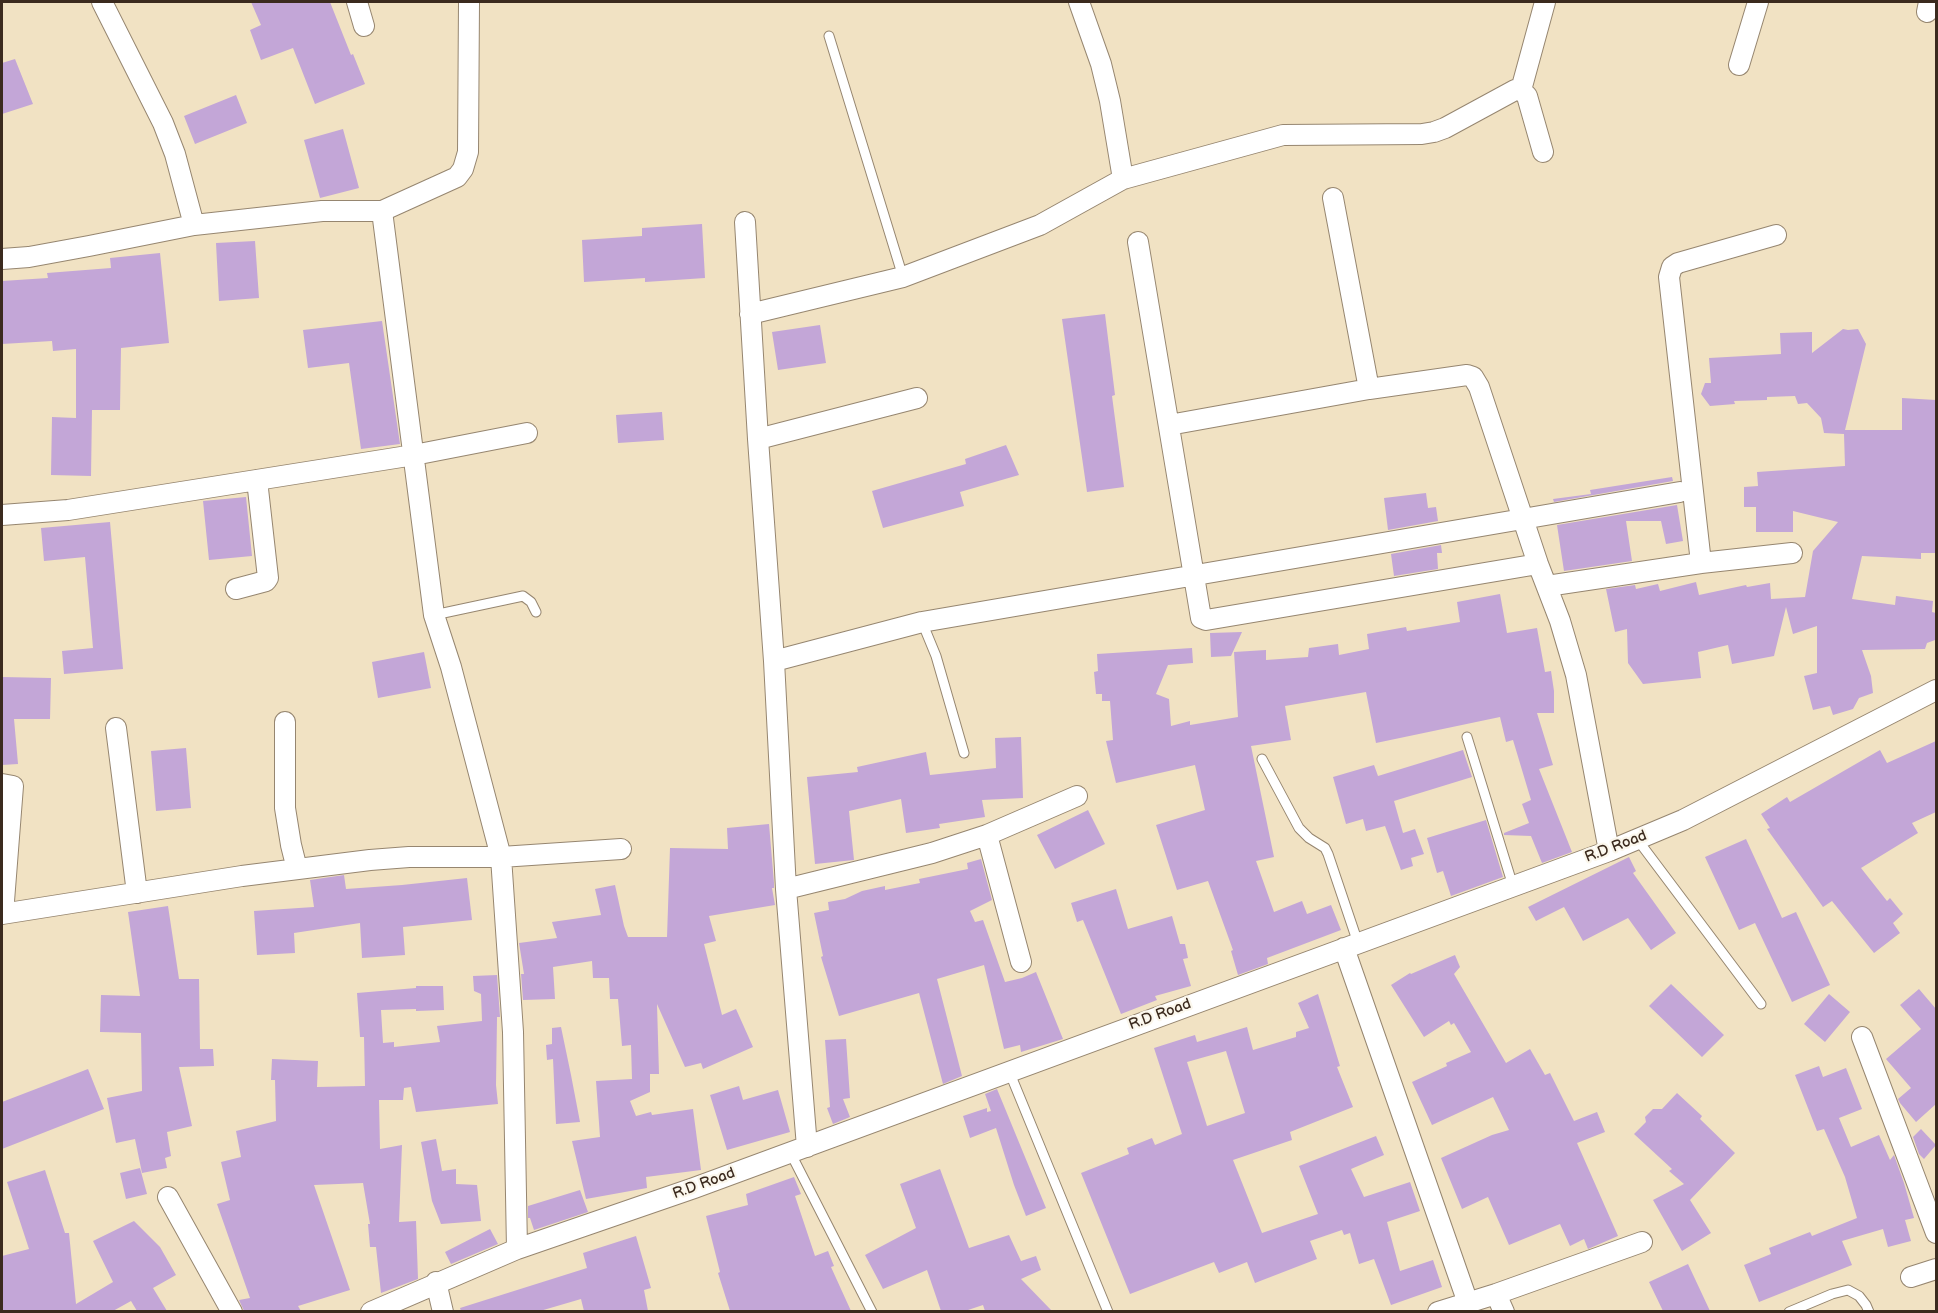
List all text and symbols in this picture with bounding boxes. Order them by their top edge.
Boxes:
street label: R.D Road [1583,827,1649,867]
street label: R.D Road [1126,995,1194,1035]
street label: R.D Road [670,1164,738,1204]

